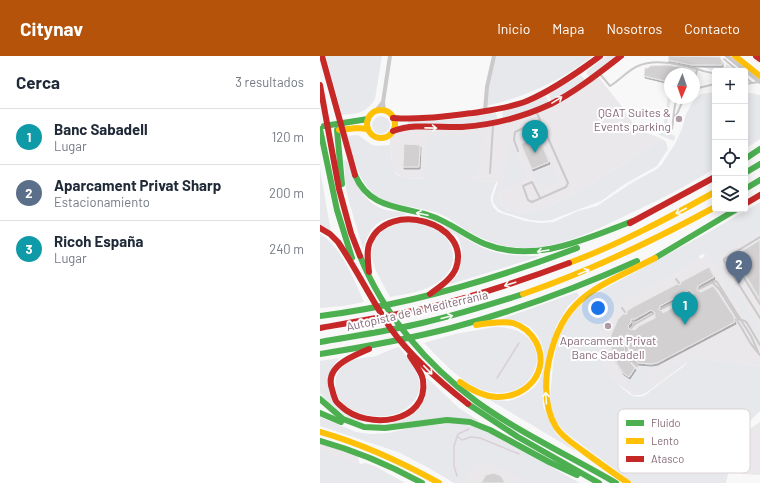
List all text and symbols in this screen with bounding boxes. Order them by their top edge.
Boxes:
text: Citynav [20,17,83,40]
text: Inicio [497,20,530,37]
text: Mapa [552,20,584,37]
text: Nosotros [606,20,662,37]
text: Contacto [684,20,740,37]
north arrow [664,68,700,104]
map controls [712,68,748,212]
button: + [712,68,748,104]
text: Cerca [16,72,60,92]
text: 3 resultados [235,74,304,90]
one-way arrow [551,96,563,104]
button: − [712,104,748,140]
place label: QGAT Suites & Events parking [594,105,671,133]
marker: QGAT Suites & Events parking [674,114,684,124]
text: Banc Sabadell [54,120,148,138]
pin: 3 [522,120,548,153]
one-way arrow [424,124,437,132]
text: 1 [27,129,31,145]
text: 120 m [272,129,304,145]
text: Lugar [54,138,87,154]
button: locate [712,140,748,176]
text: Aparcament Privat Sharp [54,176,221,194]
button: layers [712,176,748,212]
text: 2 [25,185,33,201]
text: 200 m [269,185,304,201]
text: Estacionamiento [54,194,150,210]
one-way arrow [675,208,687,215]
one-way arrow [416,209,429,217]
text: Ricoh España [54,232,143,250]
text: 3 [25,241,33,257]
text: 240 m [269,241,304,257]
one-way arrow [537,247,550,255]
text: Lugar [54,250,87,266]
pin: 2 [726,251,752,284]
one-way arrow [578,267,590,275]
one-way arrow [504,281,517,288]
street label: Autopista de la Mediterrània [345,287,489,333]
pin: 1 [672,292,698,325]
your location [588,298,608,318]
one-way arrow [441,313,454,320]
marker: Aparcament Privat Banc Sabadell [603,321,613,331]
place label: Aparcament Privat Banc Sabadell [560,333,656,361]
one-way arrow [423,365,433,375]
one-way arrow [543,392,550,405]
legend [618,409,750,473]
text: Fluido [651,416,680,429]
text: Lento [651,434,679,447]
text: Atasco [651,452,684,465]

